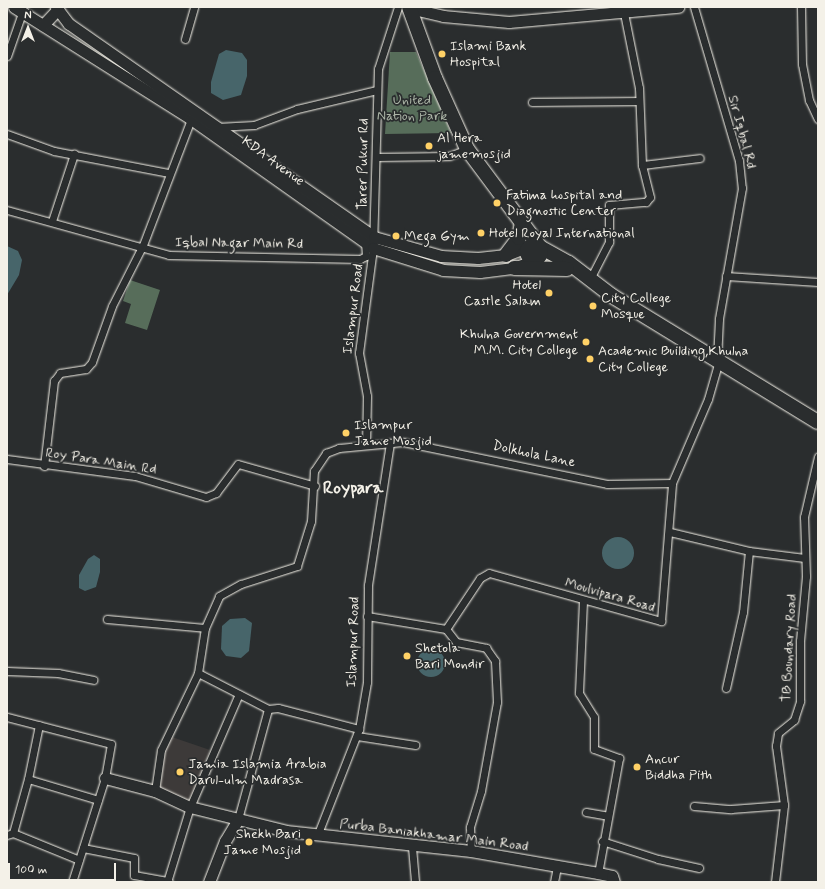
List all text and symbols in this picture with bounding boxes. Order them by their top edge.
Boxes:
north arrow [8,8,48,48]
text: N [24,9,32,23]
place label: Islami Bank Hospital [450,38,527,70]
marker: Islami Bank Hospital [437,49,447,59]
park label: United Nation Park [377,92,447,124]
street label: Sir Iqbal Rd [725,95,759,169]
street label: Tarer Pukur Rd [354,119,372,209]
place label: Al Hera jamemosjid [437,130,511,162]
street label: KDA Avenue [238,132,308,190]
marker: Al Hera jamemosjid [424,141,434,151]
place label: Fatima hospital and Diagnostic Center [506,187,620,220]
marker: Fatima hospital and Diagnostic Center [491,197,503,209]
place label: Hotel Royal International [489,225,635,241]
place label: Mega Gym [404,228,472,244]
marker: Hotel Royal International [476,228,486,238]
marker: Mega Gym [391,231,401,241]
street label: Iqbal Nagar Main Rd [176,233,302,253]
street label: Islampur Road [339,263,367,355]
place label: Hotel Castle Salam [460,277,541,310]
marker: Hotel Castle Salam [544,288,554,298]
place label: City College Mosque [601,290,671,322]
marker: City College Mosque [588,301,598,311]
place label: Khulna Government M.M. City College [460,326,578,358]
marker: Khulna Government M.M. City College [581,337,591,347]
place label: Academic Building,Khulna City College [598,343,752,376]
marker: Academic Building,Khulna City College [585,354,595,364]
place label: Islampur Jame Mosjid [354,417,431,450]
marker: Islampur Jame Mosjid [341,428,351,438]
street label: Dolkhola Lane [492,437,576,471]
street label: Roy Para Main Rd [47,444,155,478]
district label: Roypara [323,477,383,499]
street label: Moulvipara Road [563,574,657,616]
street label: TB Boundary Road [778,593,800,703]
street label: Islampur Road [343,597,363,687]
place label: Shetola Bari Mondir [415,640,487,672]
marker: Shetola Bari Mondir [402,651,412,661]
place label: Ancur Biddha Pith [645,751,712,784]
place label: Jamia Islamia Arabia Darul-ulm Madrasa [188,756,326,788]
marker: Ancur Biddha Pith [632,762,642,772]
marker: Jamia Islamia Arabia Darul-ulm Madrasa [175,767,185,777]
street label: Purba Baniakhamar Main Road [339,815,529,855]
place label: Shekh Bari Jame Mosjid [224,826,301,858]
marker: Shekh Bari Jame Mosjid [304,837,314,847]
scale bar [10,855,118,881]
text: 100 m [15,862,47,878]

